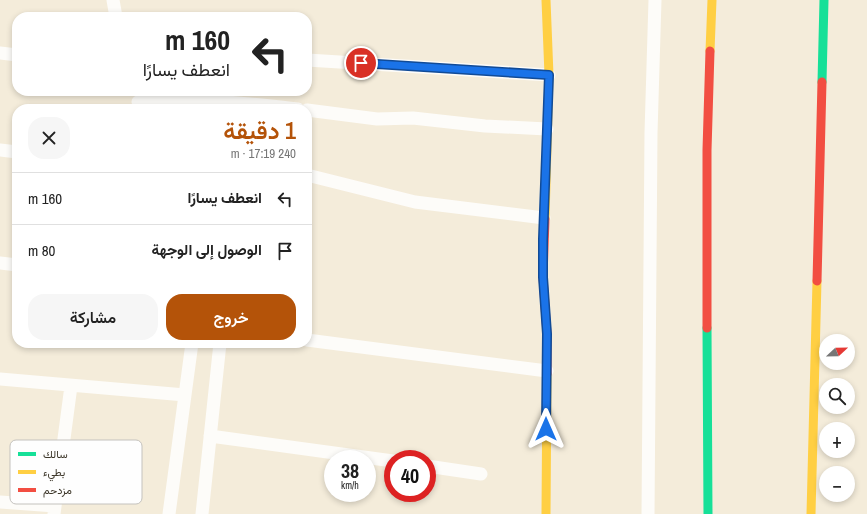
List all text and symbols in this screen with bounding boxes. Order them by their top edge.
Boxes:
text: 160 m [165,21,230,59]
icon: left [244,28,296,80]
pin [344,46,378,80]
icon: arrive [350,52,372,74]
text: انعطف يسارًا [143,57,230,82]
text: 1 دقيقة [223,114,296,146]
button: close [28,117,70,159]
text: 240 m · 17:19 [231,145,296,162]
text: انعطف يسارًا [188,187,262,208]
text: 160 m [28,188,62,209]
icon: left [274,188,296,210]
text: الوصول إلى الوجهة [151,239,262,260]
text: 80 m [28,240,55,261]
icon: arrive [274,240,296,262]
button: مشاركة [28,294,158,340]
button: خروج [166,294,296,340]
north arrow [819,334,855,370]
map controls [819,334,855,502]
button: search [819,378,855,414]
position arrow [525,408,567,450]
button: + [819,422,855,458]
legend [10,440,142,504]
text: سالك [43,447,68,461]
speed limit sign: 40 [384,450,436,502]
text: 38 [341,457,359,484]
text: بطيء [43,465,65,482]
button: − [819,466,855,502]
text: km/h [341,479,359,492]
text: مزدحم [43,483,72,498]

